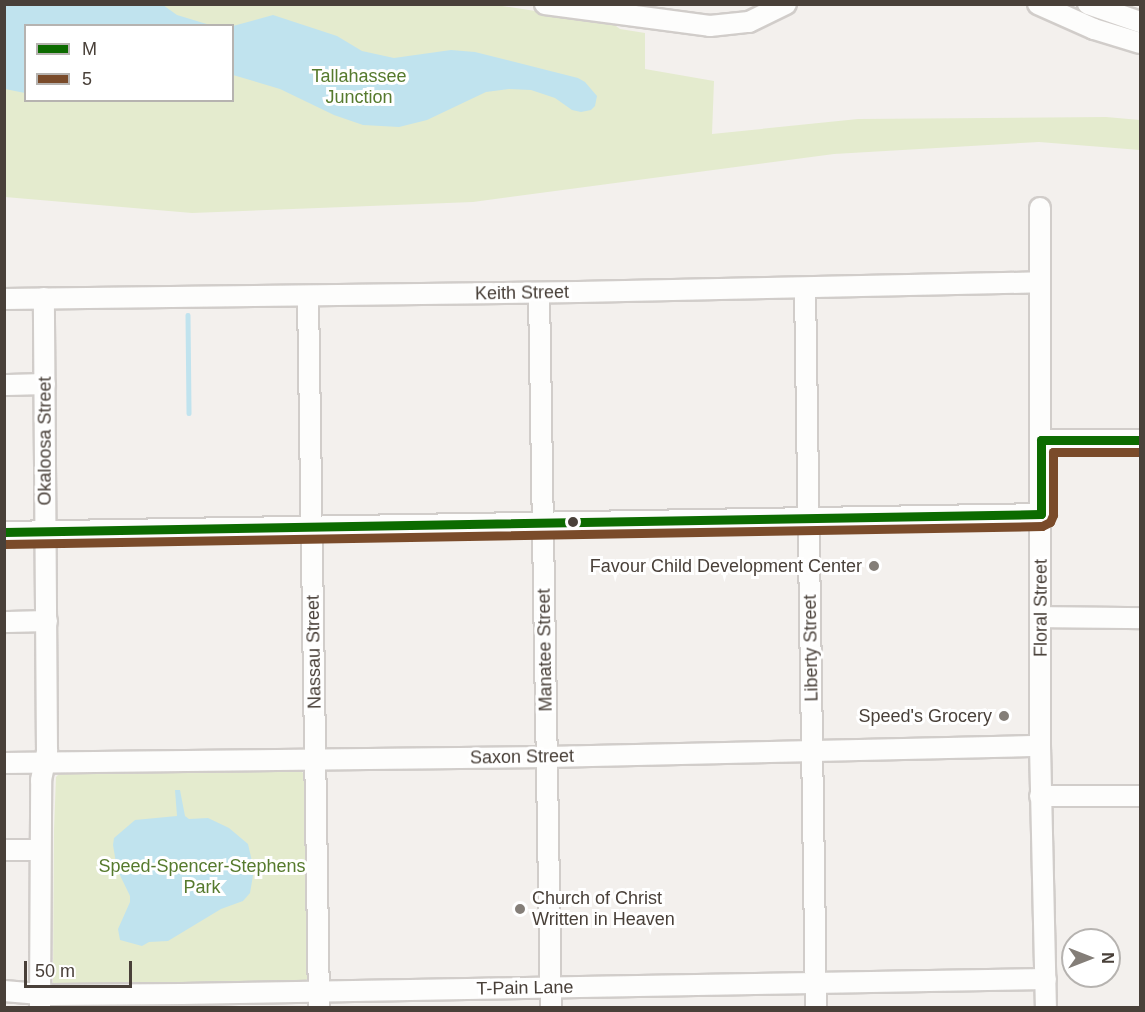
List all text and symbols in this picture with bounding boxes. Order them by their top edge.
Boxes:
legend [24,24,234,102]
text: M [82,39,97,59]
park label: Tallahassee Junction [311,66,407,109]
text: 5 [82,69,92,89]
street label: Keith Street [475,281,569,305]
street label: Okaloosa Street [34,376,56,506]
unlabelled marker [567,516,579,528]
place label: Favour Child Development Center [590,555,862,577]
marker: Favour Child Development Center [867,559,881,573]
street label: Floral Street [1030,559,1052,657]
street label: Manatee Street [533,588,557,712]
street label: Liberty Street [799,594,823,702]
street label: Nassau Street [302,595,326,709]
place label: Speed's Grocery [859,705,992,727]
marker: Speed's Grocery [997,709,1011,723]
street label: Saxon Street [470,745,574,769]
park label: Speed-Spencer-Stephens Park [98,856,306,898]
place label: Church of Christ Written in Heaven [532,888,675,930]
marker: Church of Christ Written in Heaven [513,902,527,916]
north arrow [1061,928,1121,988]
scale bar [27,949,135,987]
text: N [1099,952,1116,964]
text: 50 m [35,961,75,981]
street label: T-Pain Lane [476,976,574,1000]

